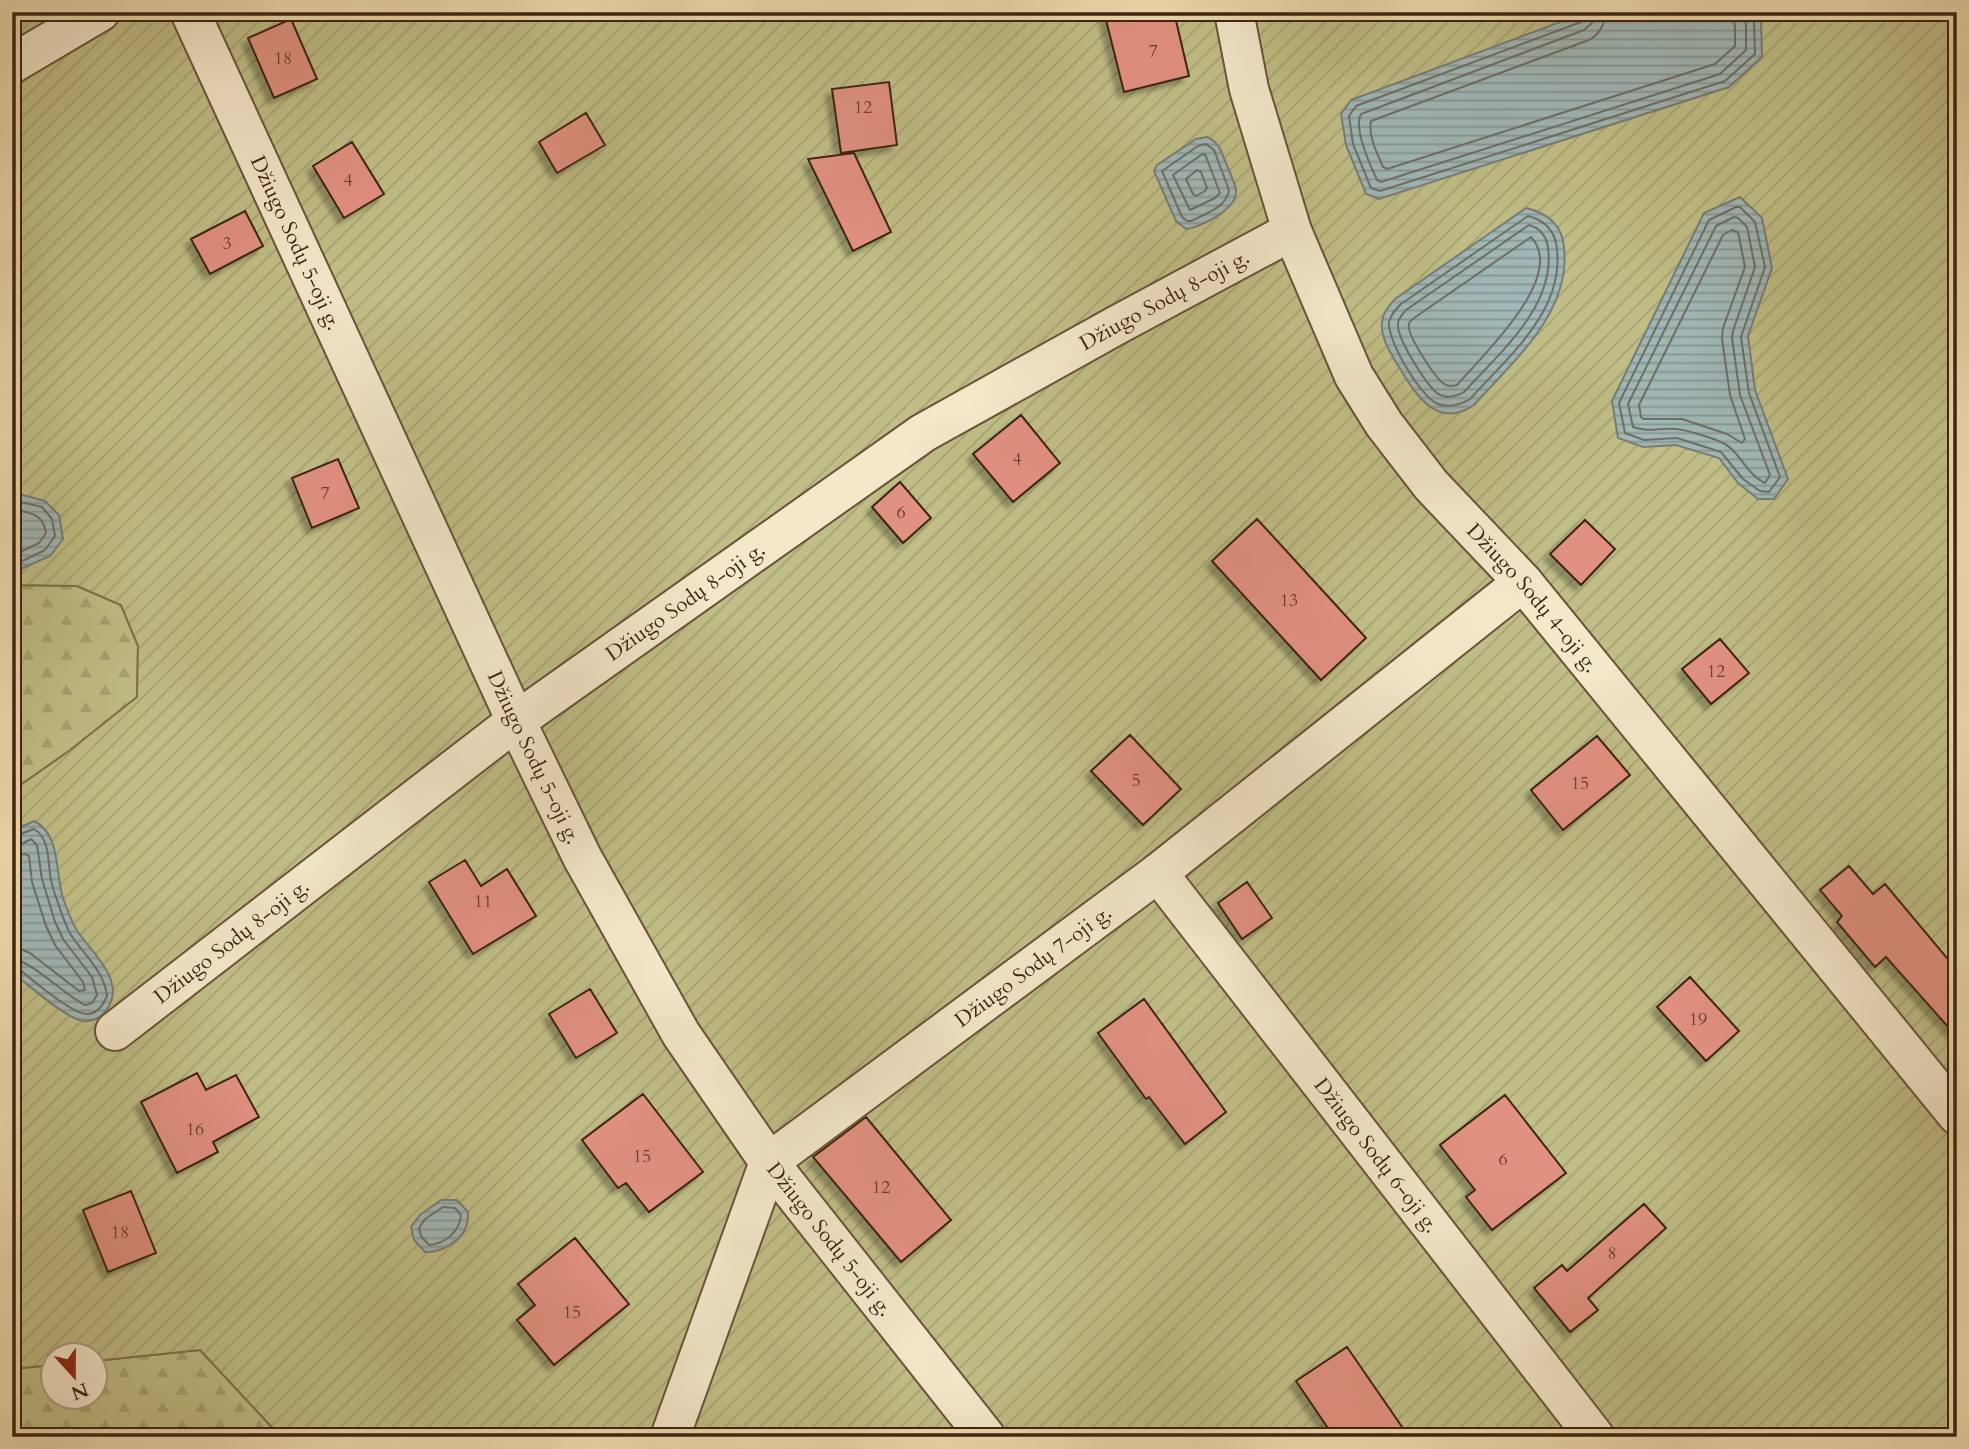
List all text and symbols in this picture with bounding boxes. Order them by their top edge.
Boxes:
house number: 7 [1148,39,1158,64]
house number: 18 [274,46,292,71]
house number: 12 [854,95,872,120]
street label: Džiugo Sodų 5-oji g. [243,151,349,335]
house number: 4 [343,168,353,193]
house number: 3 [222,231,232,256]
street label: Džiugo Sodų 8-oji g. [1074,242,1254,358]
house number: 4 [1012,447,1022,472]
house number: 7 [320,481,330,506]
house number: 6 [896,500,906,525]
street label: Džiugo Sodų 4-oji g. [1460,517,1605,679]
street label: Džiugo Sodų 8-oji g. [600,535,771,668]
house number: 13 [1280,588,1298,613]
house number: 12 [1707,659,1725,684]
street label: Džiugo Sodų 5-oji g. [480,666,588,849]
house number: 5 [1131,768,1141,793]
house number: 15 [1571,771,1589,796]
street label: Džiugo Sodų 8-oji g. [148,872,315,1010]
house number: 11 [474,889,492,914]
street label: Džiugo Sodų 7-oji g. [948,898,1117,1034]
house number: 19 [1689,1007,1707,1032]
street label: Džiugo Sodų 6-oji g. [1307,1072,1446,1239]
house number: 16 [186,1117,204,1142]
house number: 15 [633,1144,651,1169]
house number: 6 [1498,1147,1508,1172]
street label: Džiugo Sodų 5-oji g. [760,1156,900,1322]
house number: 12 [872,1175,890,1200]
house number: 18 [111,1220,129,1245]
house number: 8 [1607,1241,1617,1266]
house number: 15 [563,1300,581,1325]
north arrow [38,1340,108,1410]
text: N [67,1376,92,1406]

